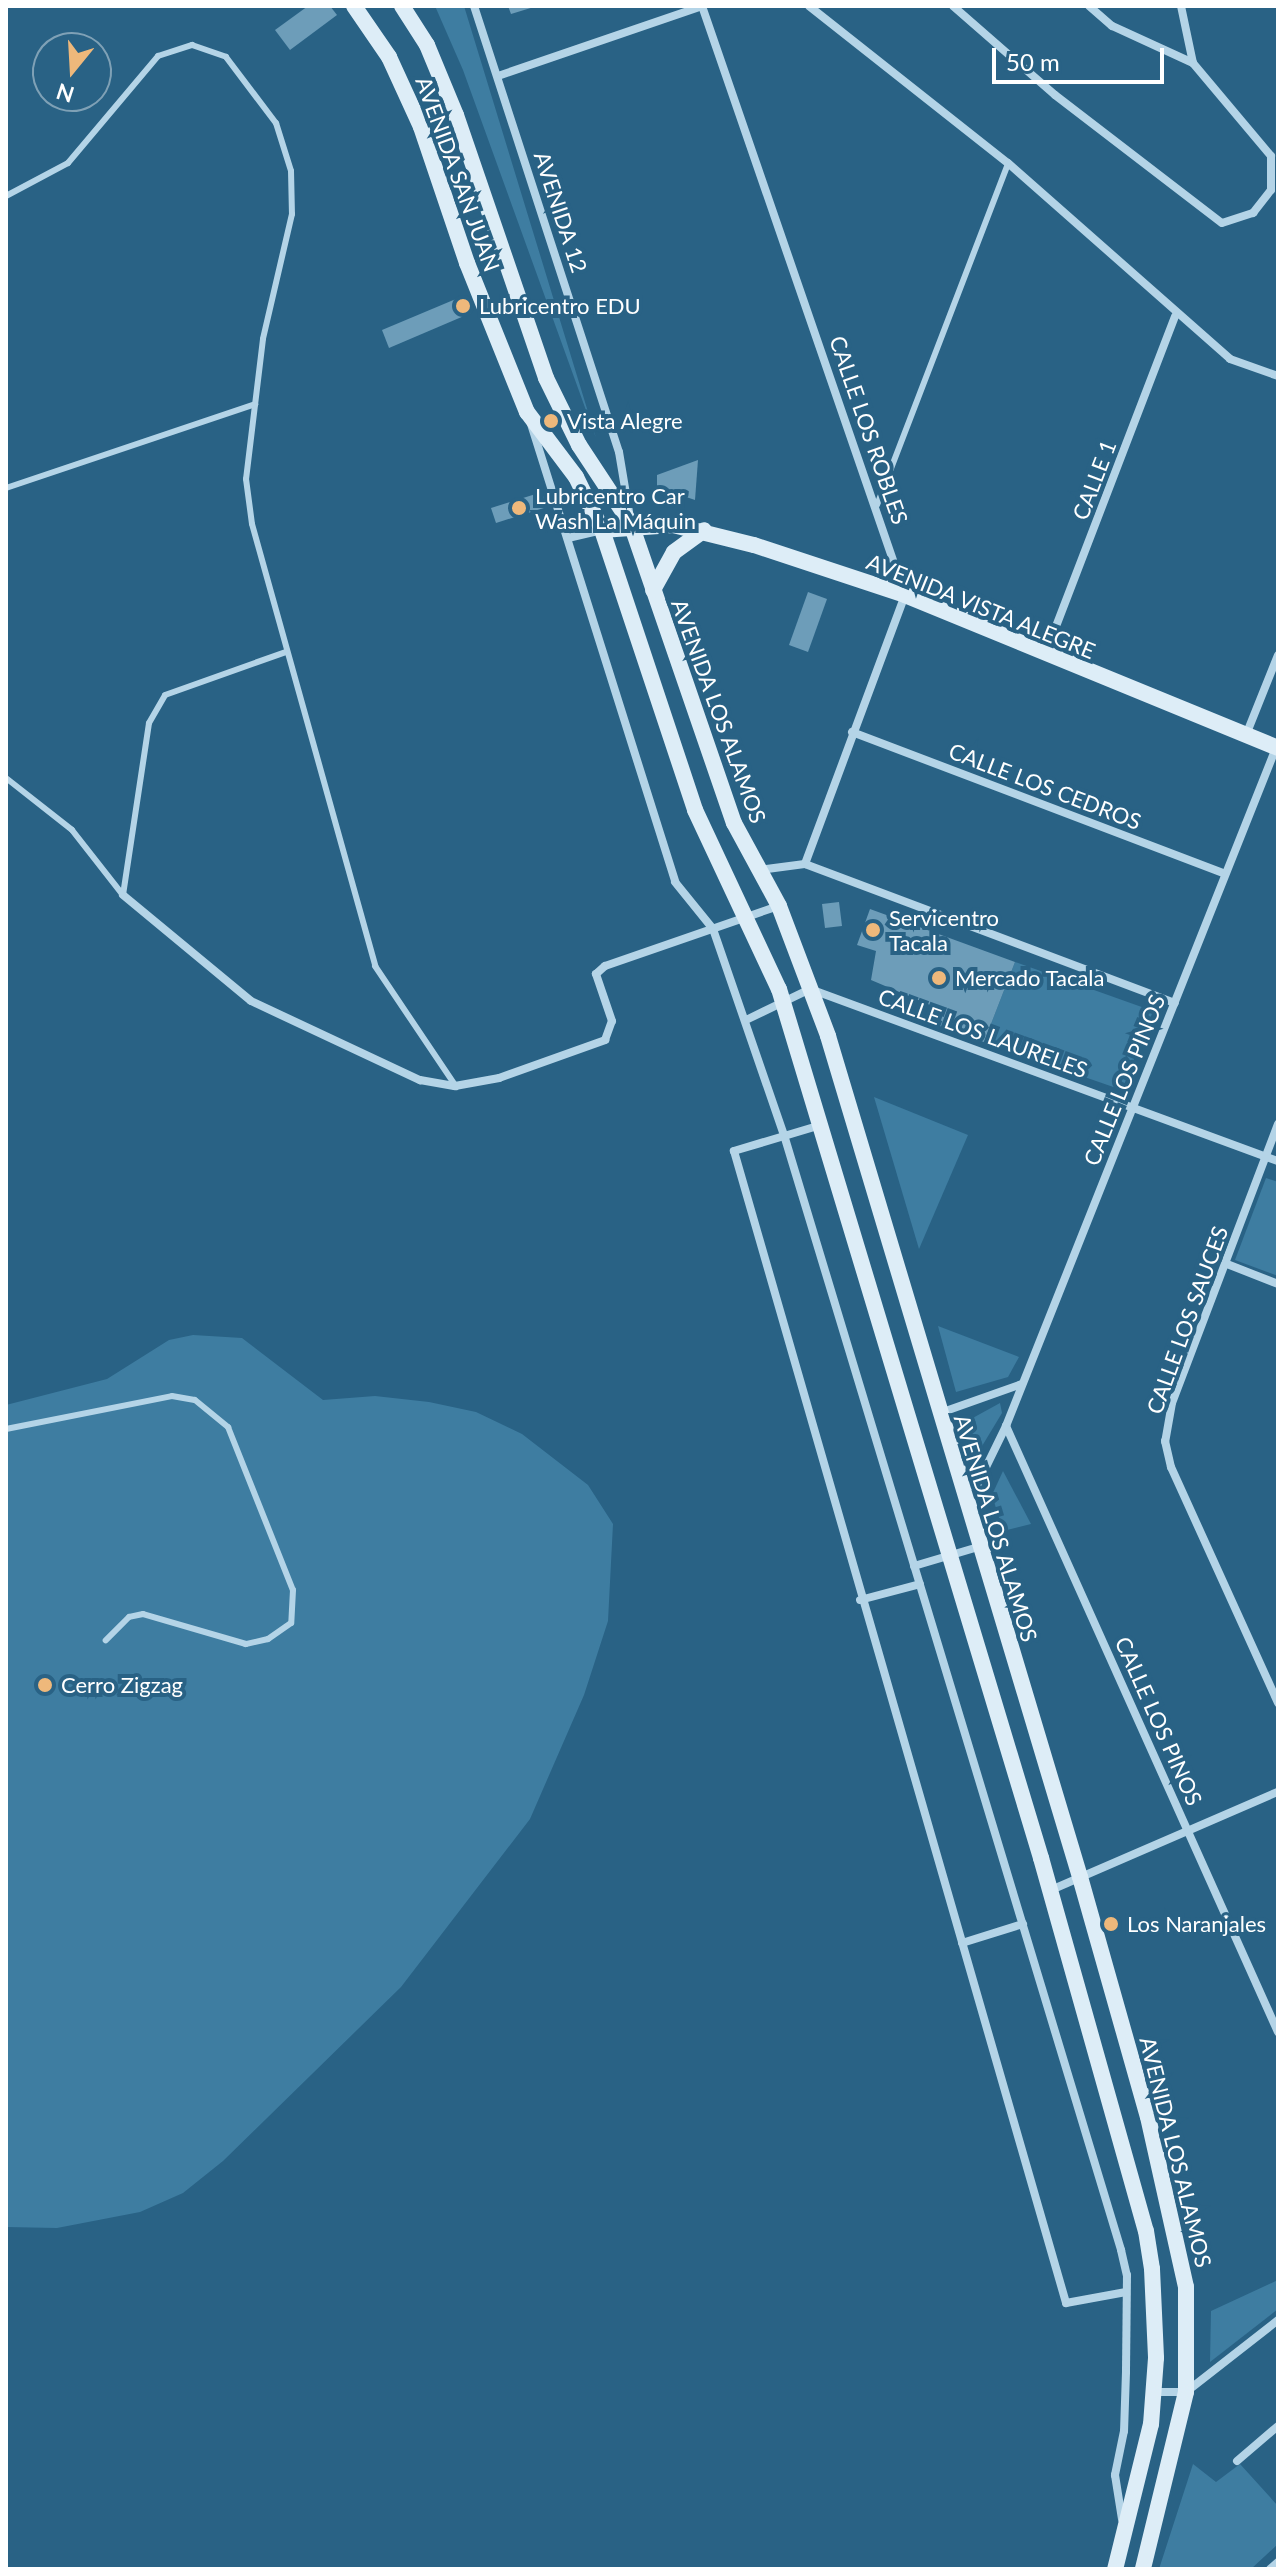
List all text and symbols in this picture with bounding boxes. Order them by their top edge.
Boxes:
north arrow [32,32,112,112]
scale bar [996,32,1168,82]
text: 50 m [1006,47,1060,76]
street label: AVENIDA SAN JUAN [410,72,506,276]
text: N [53,78,77,109]
street label: AVENIDA 12 [529,148,593,276]
place label: Lubricentro EDU [479,293,641,319]
marker: Lubricentro EDU [454,297,472,315]
street label: CALLE LOS ROBLES [824,332,914,528]
place label: Vista Alegre [567,408,683,434]
marker: Vista Alegre [542,412,560,430]
street label: CALLE 1 [1067,436,1121,524]
place label: Lubricentro Car Wash La Máquin [535,482,696,534]
marker: Lubricentro Car Wash La Máquin [510,499,528,517]
street label: AVENIDA VISTA ALEGRE [861,547,1101,665]
street label: AVENIDA LOS ALAMOS [666,595,772,827]
street label: CALLE LOS CEDROS [945,737,1145,835]
place label: Servicentro Tacala [889,904,999,956]
marker: Servicentro Tacala [864,921,882,939]
place label: Mercado Tacala [955,965,1105,991]
marker: Mercado Tacala [930,969,948,987]
street label: CALLE LOS LAURELES [875,983,1091,1083]
street label: CALLE LOS PINOS [1078,991,1170,1169]
street label: CALLE LOS SAUCES [1141,1222,1233,1418]
street label: AVENIDA LOS ALAMOS [949,1410,1043,1646]
street label: CALLE LOS PINOS [1110,1633,1208,1809]
place label: Cerro Zigzag [61,1672,183,1698]
marker: Cerro Zigzag [36,1676,54,1694]
place label: Los Naranjales [1127,1911,1266,1937]
marker: Los Naranjales [1102,1915,1120,1933]
street label: AVENIDA LOS ALAMOS [1134,2033,1218,2271]

